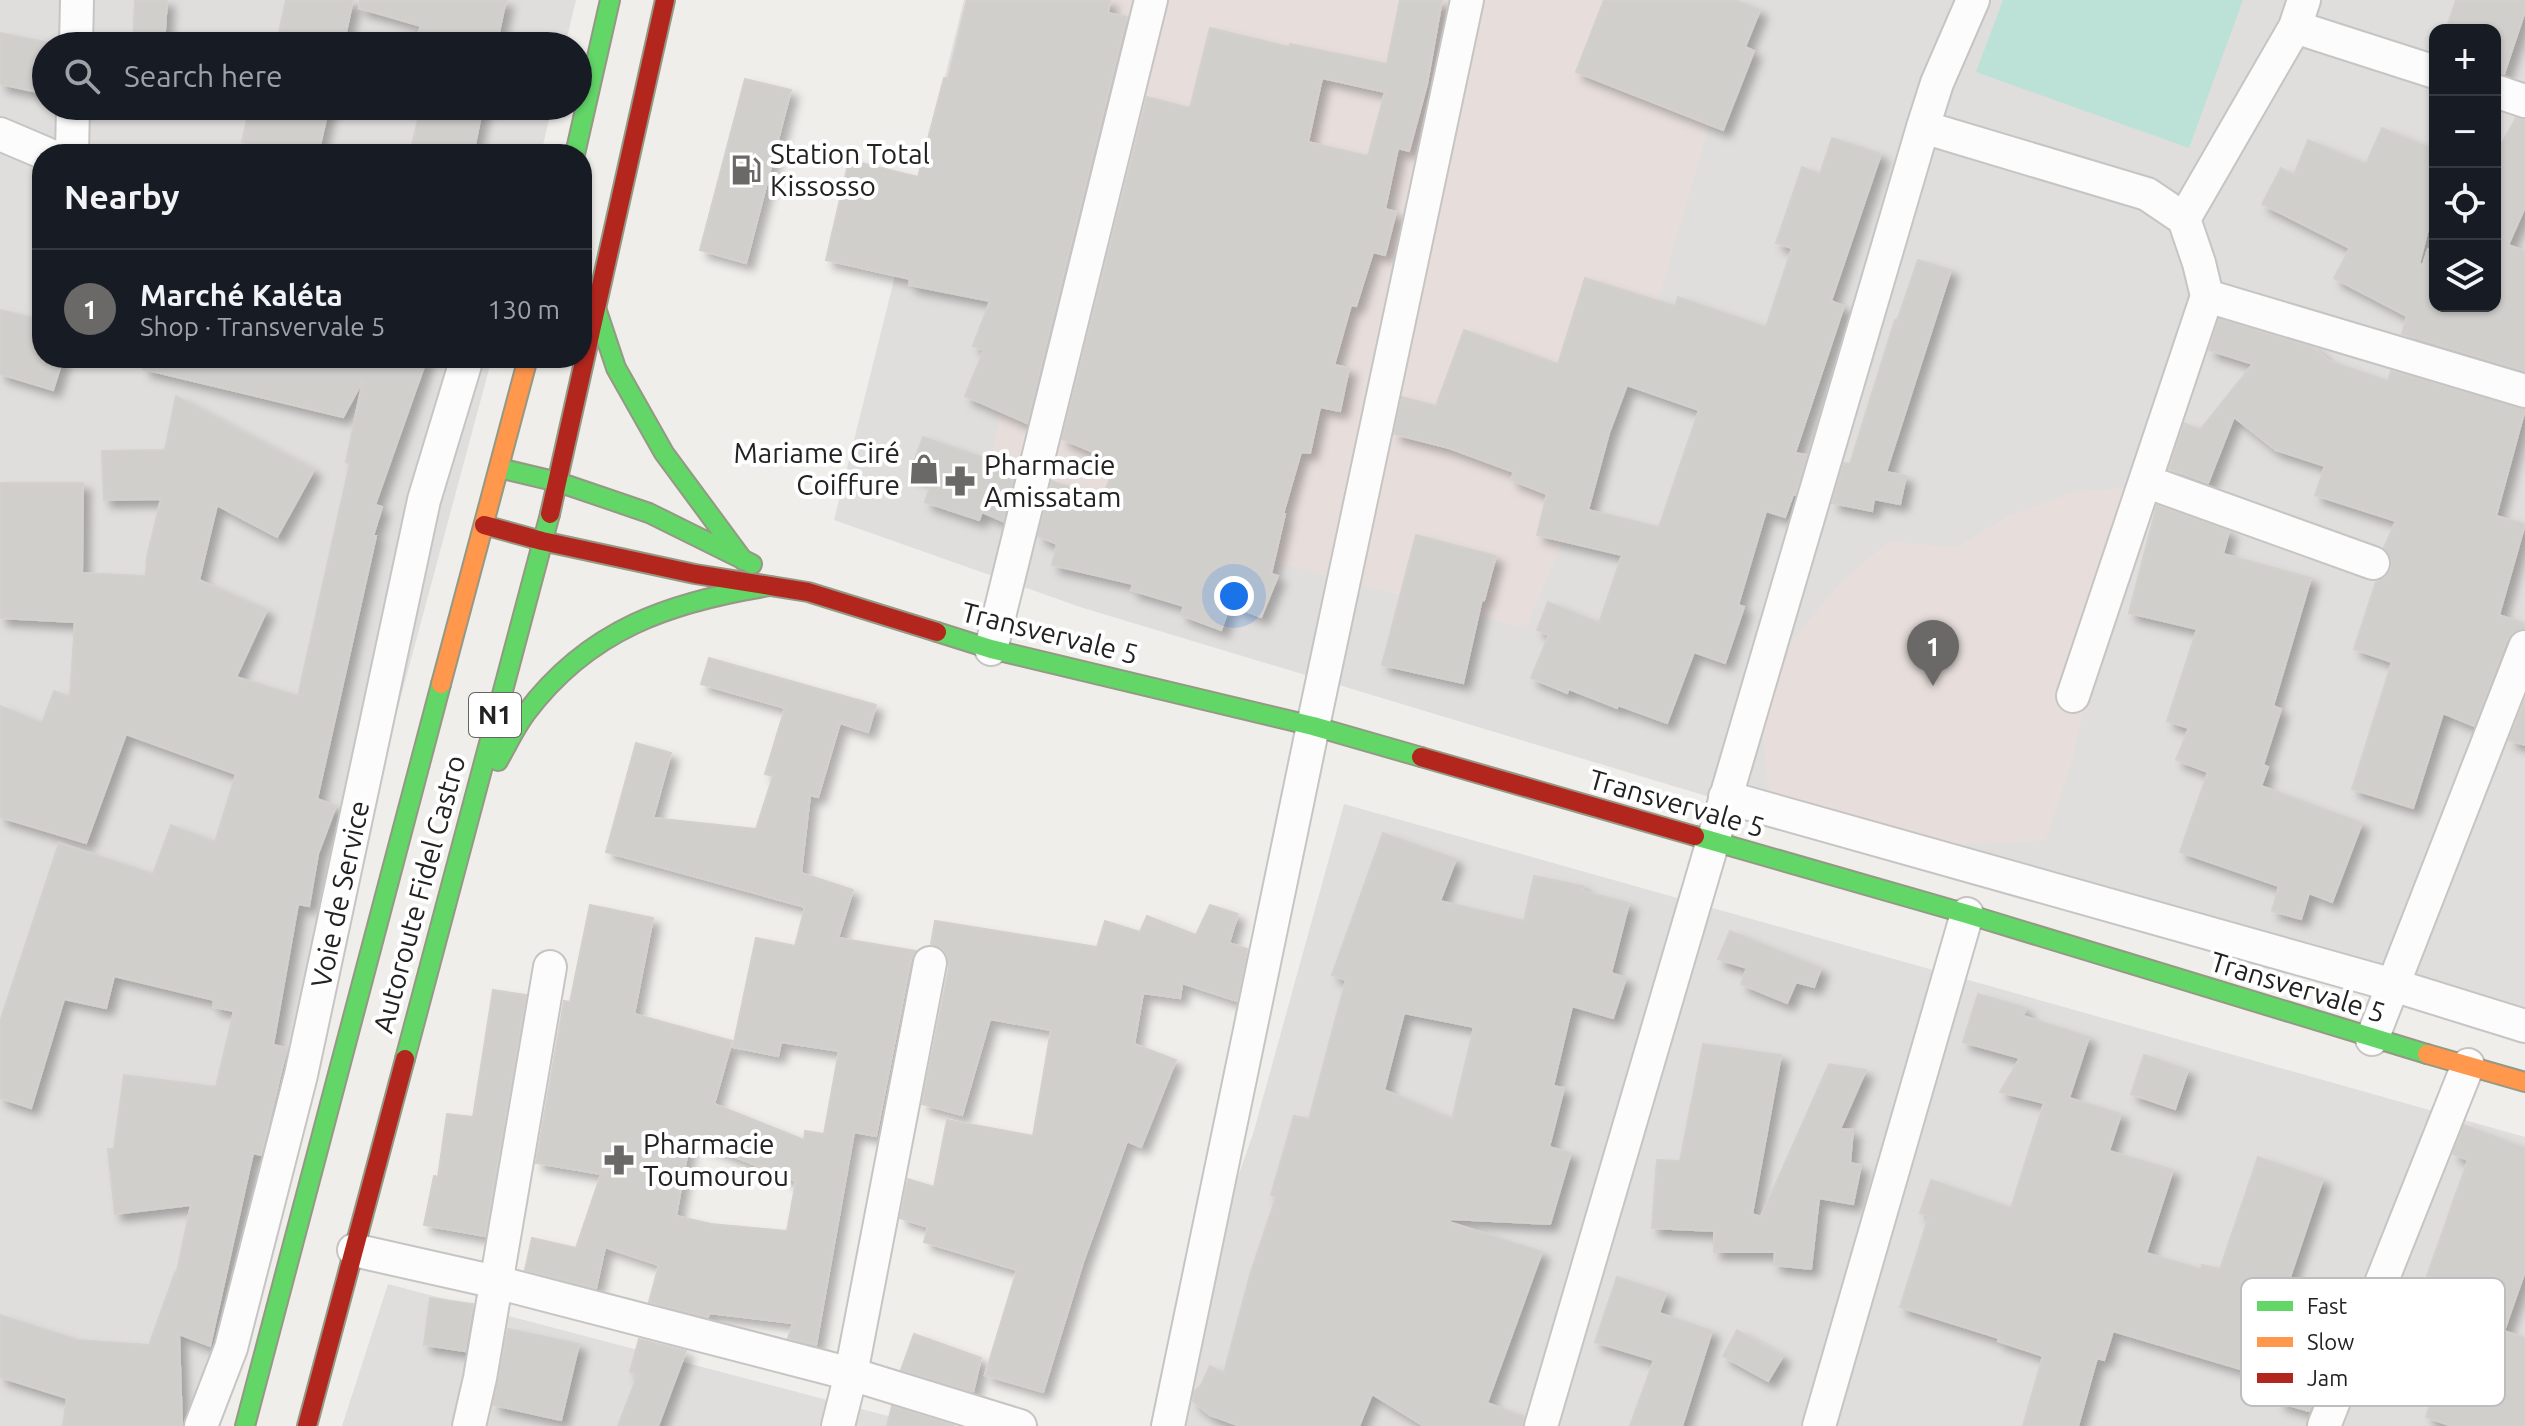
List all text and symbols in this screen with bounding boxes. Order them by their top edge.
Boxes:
map controls [2429,24,2501,312]
button: + [2429,24,2501,96]
search box [32,32,592,120]
icon: search [60,54,104,98]
text: Search here [124,59,283,93]
button: − [2429,96,2501,168]
place label: Station Total Kissosso [770,138,930,201]
fuel station icon: Station Total Kissosso [729,153,763,187]
button: locate [2429,168,2501,240]
text: Nearby [64,177,179,215]
button: layers [2429,240,2501,312]
text: Marché Kaléta [140,278,343,312]
text: 1 [83,295,97,324]
text: 130 m [488,295,560,324]
text: Shop · Transvervale 5 [140,312,385,341]
place label: Mariame Ciré Coiffure [733,437,900,500]
place label: Pharmacie Amissatam [984,449,1121,512]
shop icon: Mariame Ciré Coiffure [907,452,941,486]
pharmacy icon: Pharmacie Amissatam [943,464,977,498]
your location [1214,576,1254,616]
street label: Transvervale 5 [959,596,1142,669]
pin: 1 [1907,620,1959,686]
road number: N1 [469,693,521,737]
street label: Autoroute Fidel Castro [367,752,471,1036]
street label: Transvervale 5 [1586,763,1768,842]
street label: Voie de Service [305,798,374,990]
street label: Transvervale 5 [2207,945,2389,1028]
place label: Pharmacie Toumourou [643,1128,789,1191]
pharmacy icon: Pharmacie Toumourou [602,1143,636,1177]
legend [2241,1278,2505,1406]
text: Fast [2307,1293,2348,1318]
text: Slow [2307,1329,2354,1354]
text: Jam [2307,1365,2348,1390]

